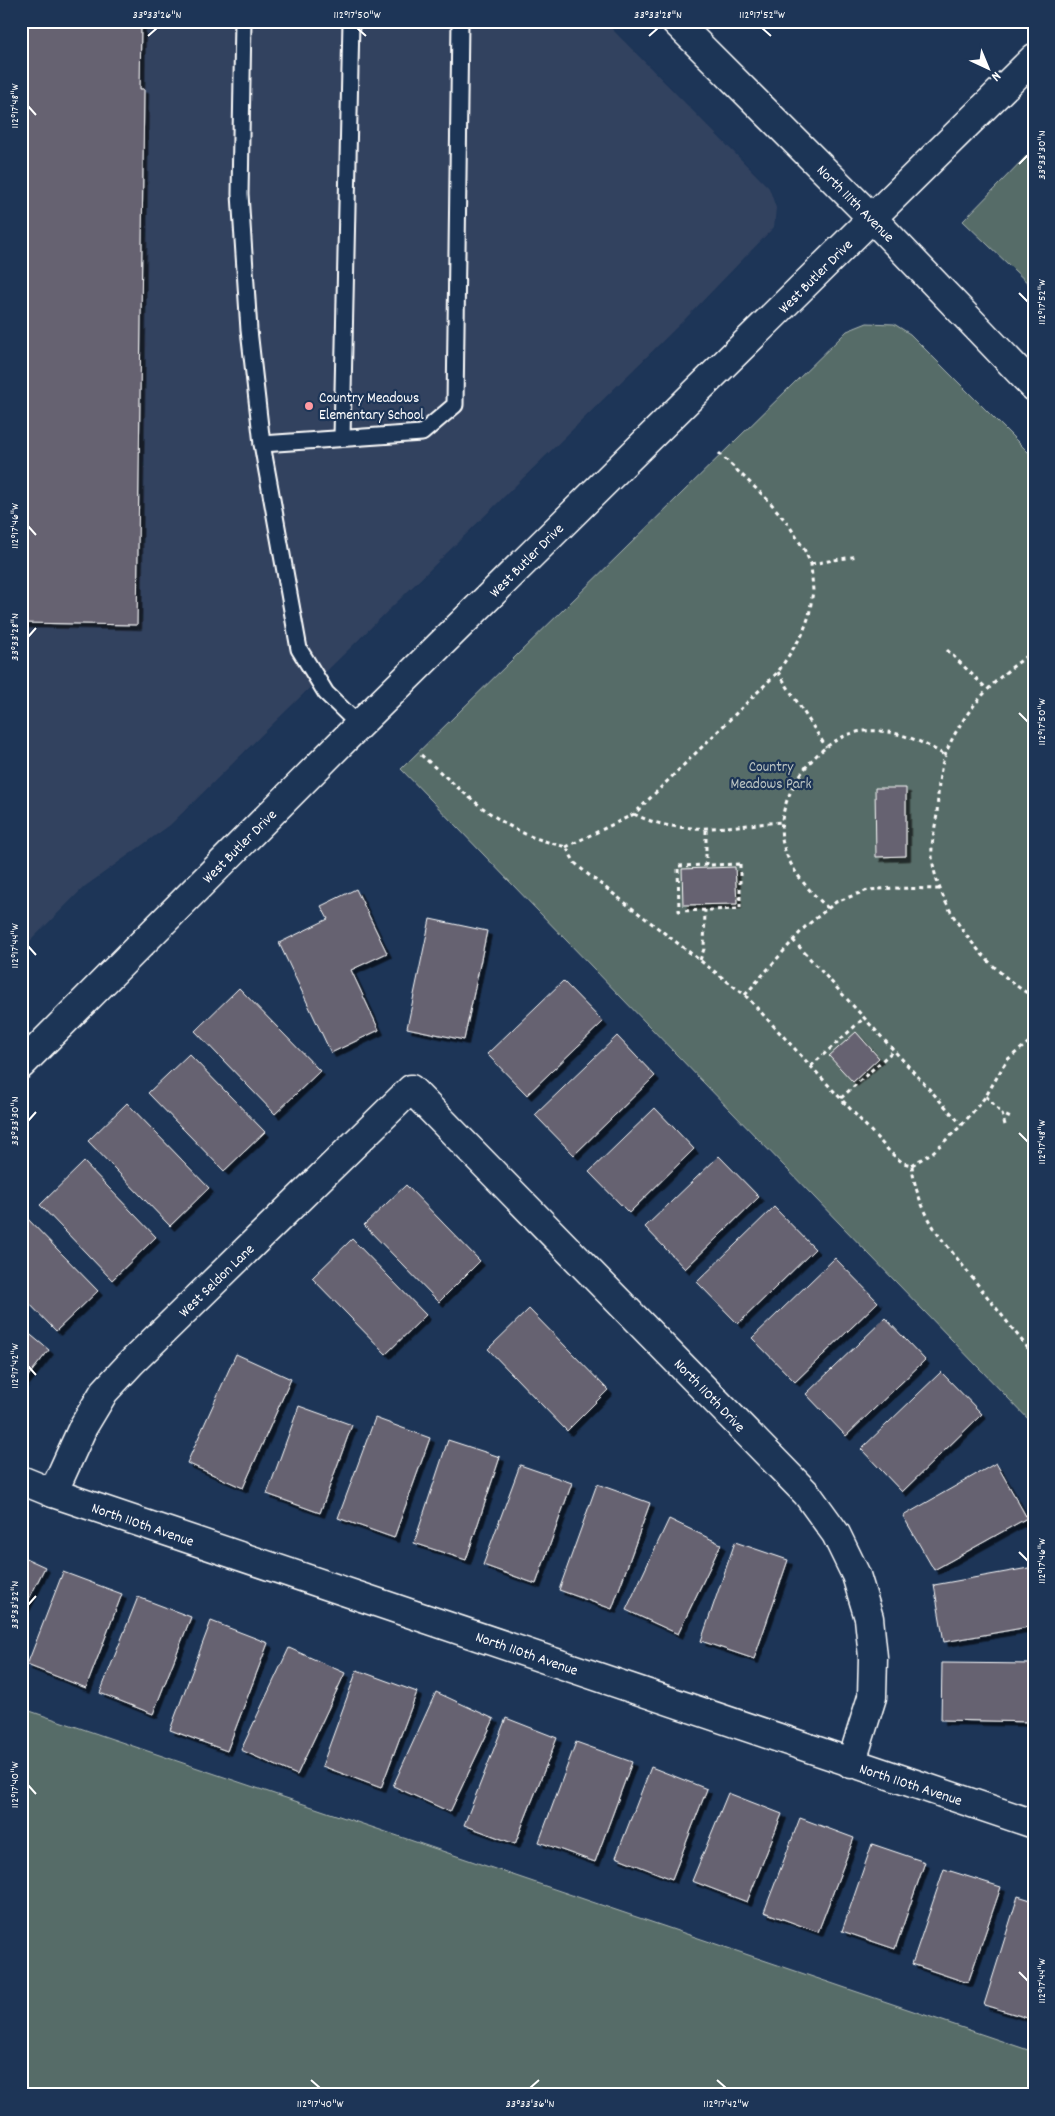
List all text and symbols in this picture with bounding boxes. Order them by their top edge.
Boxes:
text: 33°33'26"N [133,7,181,24]
text: 112°17'50"W [333,7,381,24]
text: 33°33'28"N [634,7,682,24]
text: 112°17'52"W [739,7,785,24]
north arrow [962,42,1012,92]
text: N [986,66,1005,86]
text: 112°17'48"W [7,83,24,128]
text: 33°33'30"N [1034,130,1051,180]
street label: North 111th Avenue [811,160,899,249]
street label: West Butler Drive [774,235,859,320]
text: 112°17'52"W [1034,279,1051,325]
place label: Country Meadows Elementary School [319,388,424,427]
marker: Country Meadows Elementary School [303,400,315,412]
text: 112°17'46"W [7,503,24,549]
street label: West Butler Drive [485,519,570,604]
text: 33°33'28"N [7,613,24,661]
text: 112°17'50"W [1034,698,1051,746]
park label: Country Meadows Park [730,757,812,796]
street label: West Butler Drive [198,805,283,890]
text: 112°17'44"W [7,923,24,969]
text: 33°33'30"N [7,1096,24,1146]
text: 112°17'48"W [1034,1119,1051,1164]
street label: West Seldon Lane [174,1239,261,1323]
text: 112°17'42"W [7,1343,24,1389]
street label: North 110th Drive [668,1355,750,1438]
street label: North 110th Avenue [88,1498,197,1554]
text: 112°17'46"W [1034,1538,1051,1584]
text: 33°33'32"N [7,1581,24,1629]
street label: North 110th Avenue [472,1627,581,1683]
street label: North 110th Avenue [856,1759,965,1813]
text: 112°17'40"W [7,1762,24,1808]
text: 112°17'44"W [1034,1958,1051,2004]
text: 112°17'40"W [297,2096,343,2113]
text: 33°33'36"N [506,2096,555,2113]
text: 112°17'42"W [703,2096,749,2113]

